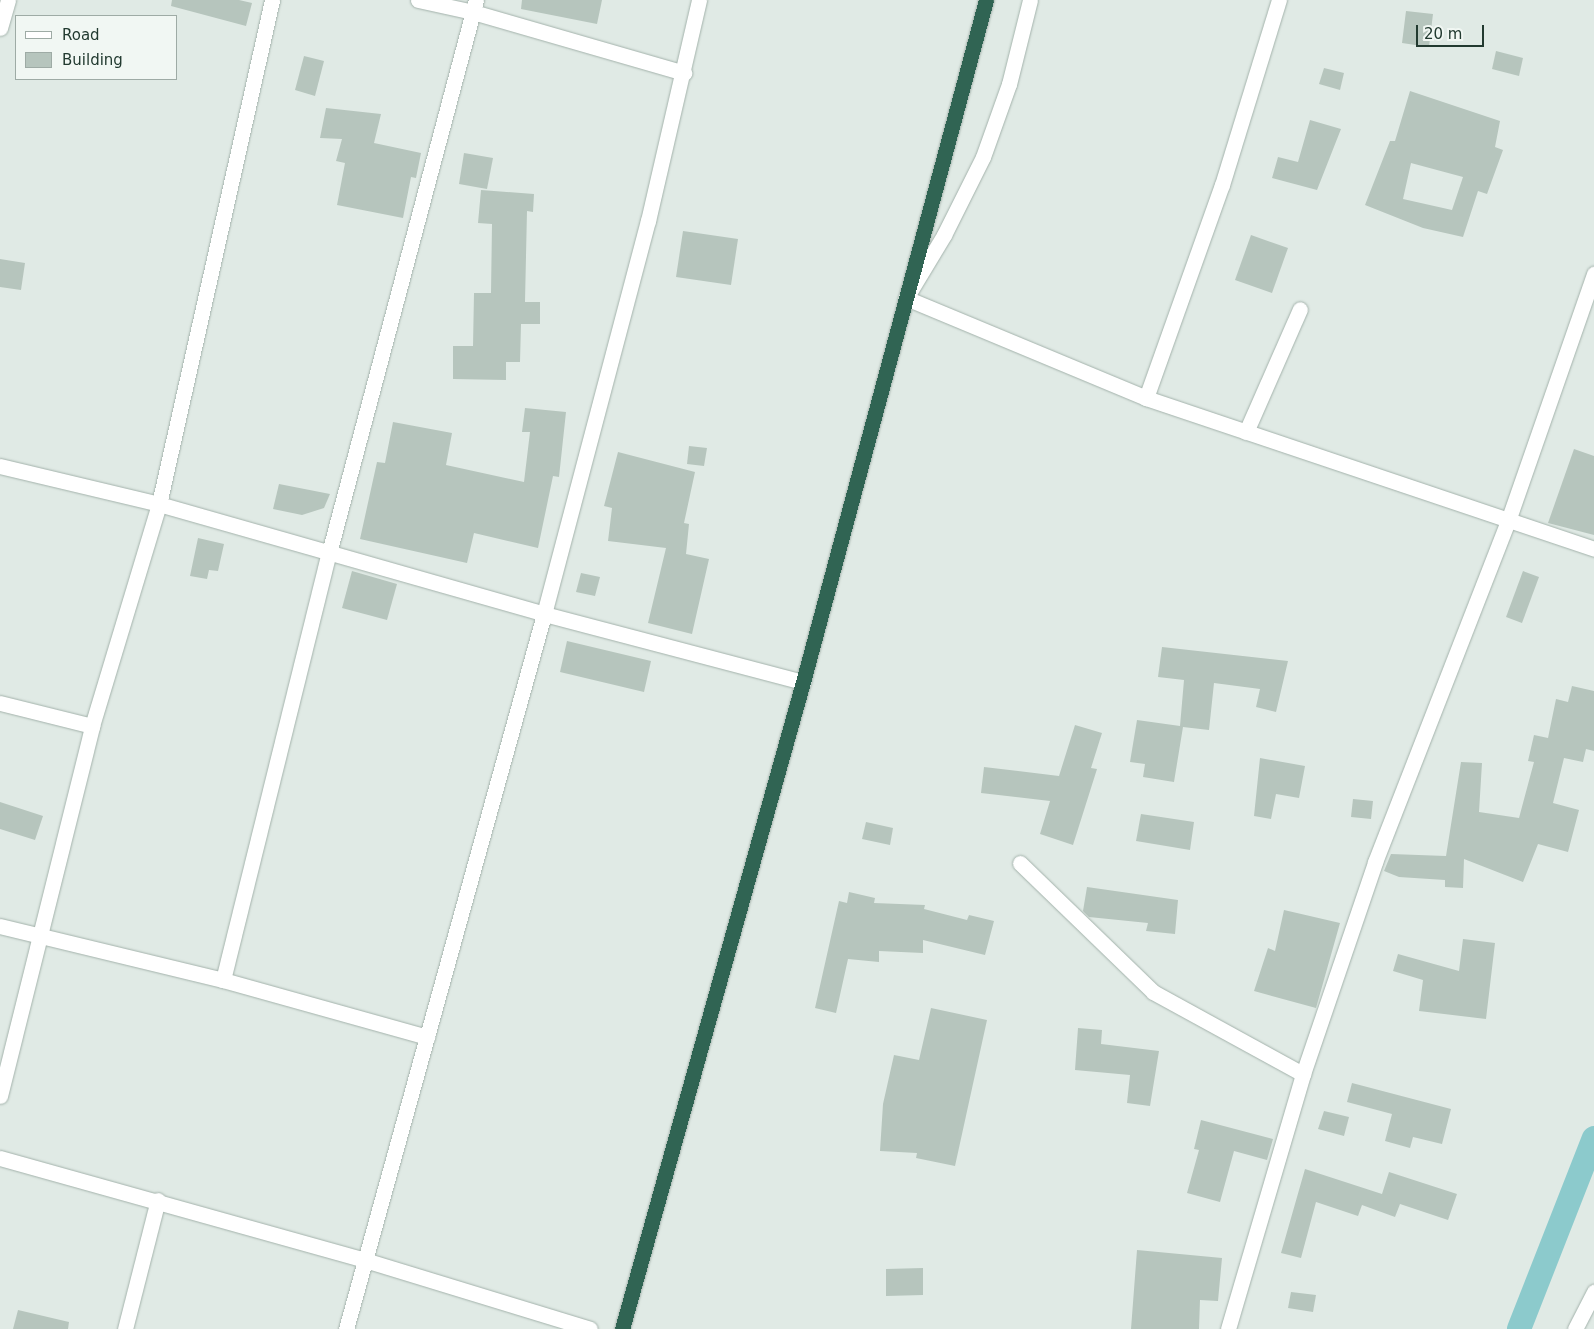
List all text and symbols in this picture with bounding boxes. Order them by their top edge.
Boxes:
legend [15,15,178,80]
scale bar [1419,15,1486,47]
text: 20 m [1424,25,1462,43]
text: Road [62,26,100,44]
text: Building [62,51,123,69]

